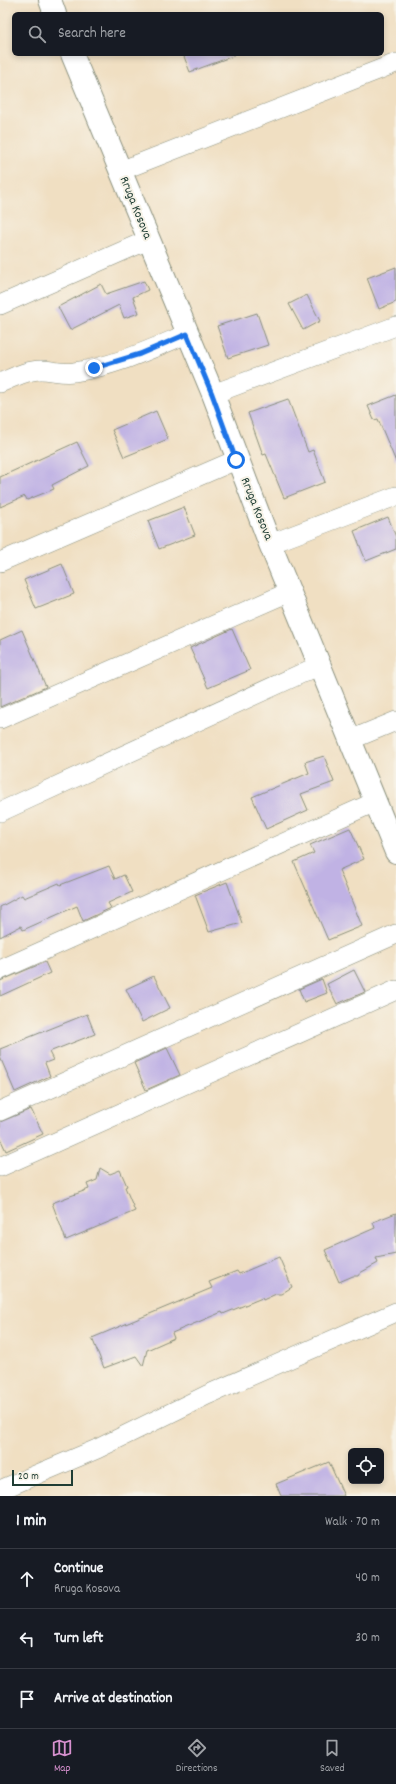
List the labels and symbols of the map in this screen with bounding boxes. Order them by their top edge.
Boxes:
street label: Rruga Kosova [114,174,157,243]
route end [85,359,103,377]
route start [227,451,245,469]
street label: Rruga Kosova [235,475,278,544]
scale bar [12,1468,73,1487]

